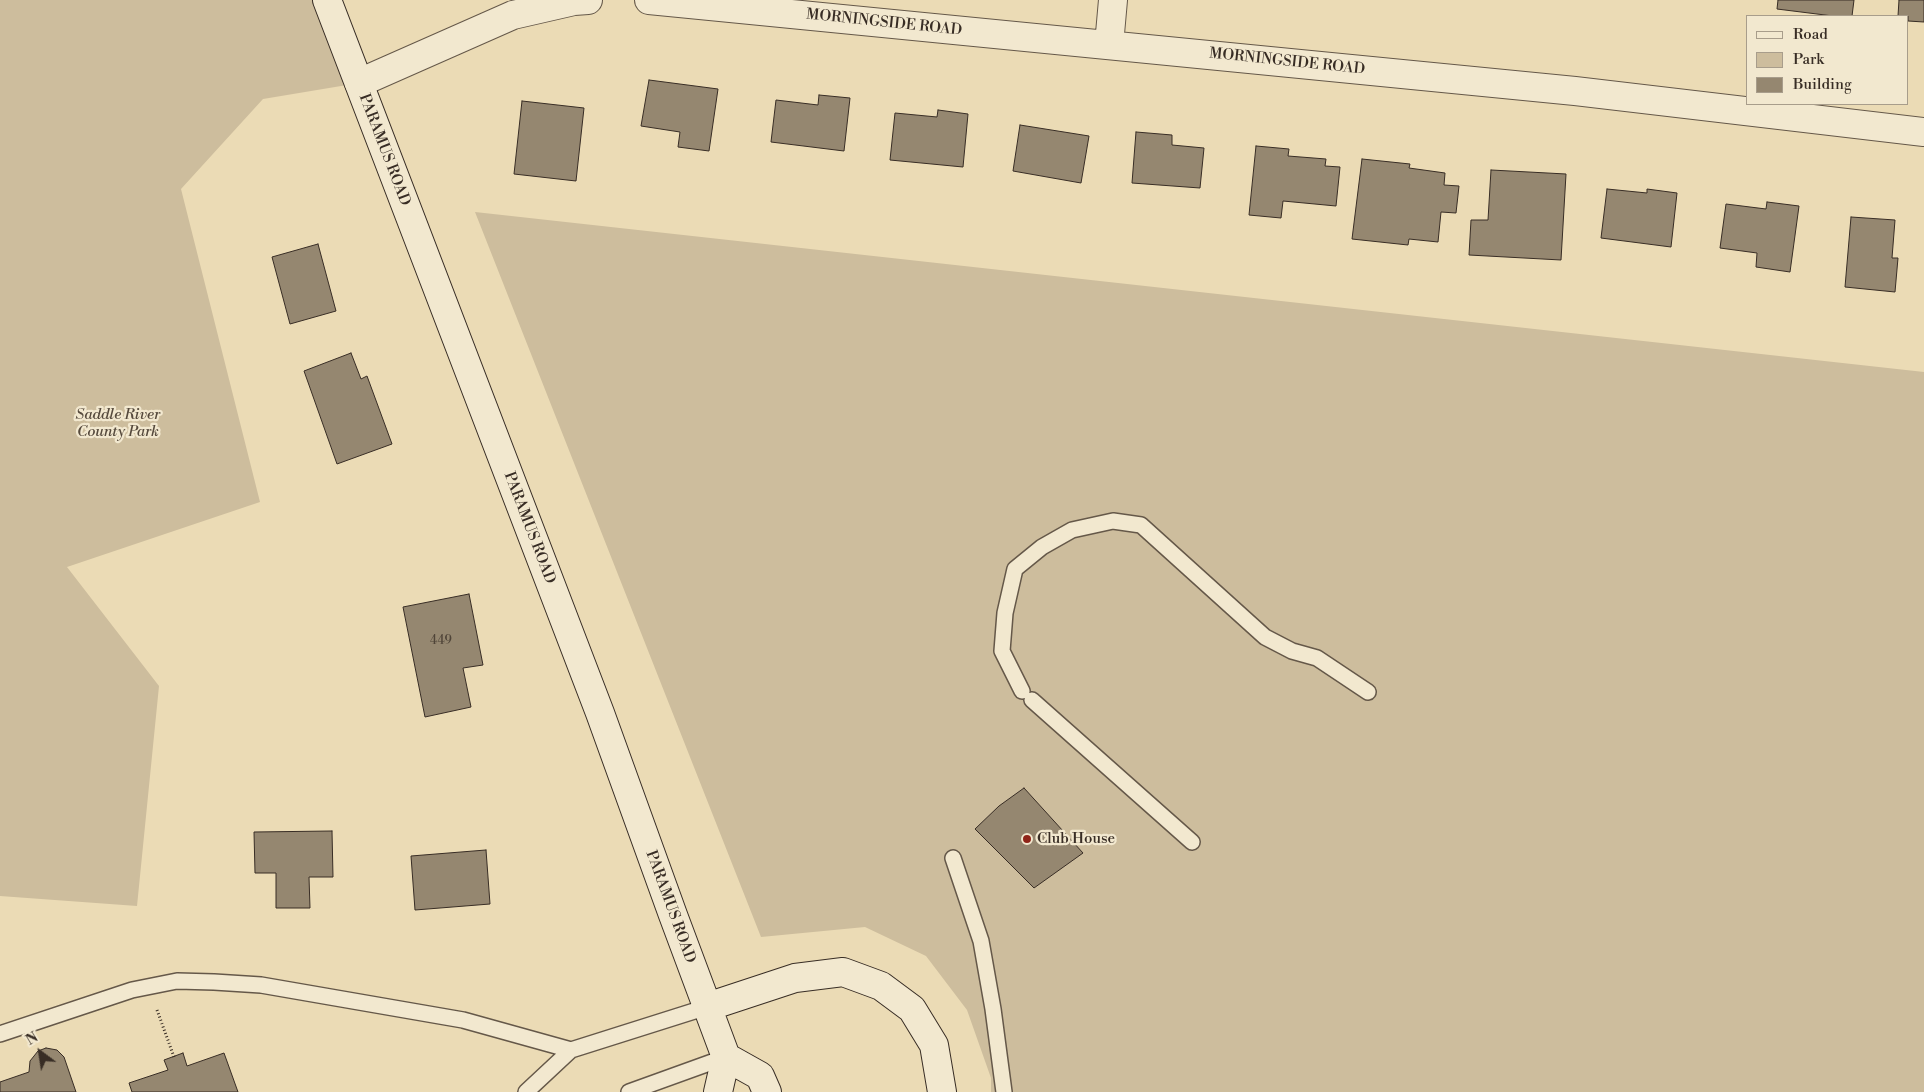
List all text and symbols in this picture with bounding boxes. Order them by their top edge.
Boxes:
street label: MORNINGSIDE ROAD [805,6,963,40]
legend [1746,15,1909,105]
text: Road [1793,25,1828,44]
street label: MORNINGSIDE ROAD [1208,45,1366,79]
text: Park [1793,50,1824,69]
text: Building [1793,75,1852,94]
street label: PARAMUS ROAD [354,91,414,209]
park label: Saddle River County Park [76,406,160,441]
street label: PARAMUS ROAD [499,469,559,587]
house number: 449 [430,634,452,648]
place label: Club House [1037,830,1115,848]
marker: Club House [1021,833,1033,845]
street label: PARAMUS ROAD [641,848,699,966]
north arrow [15,1027,65,1077]
text: N [23,1029,42,1050]

